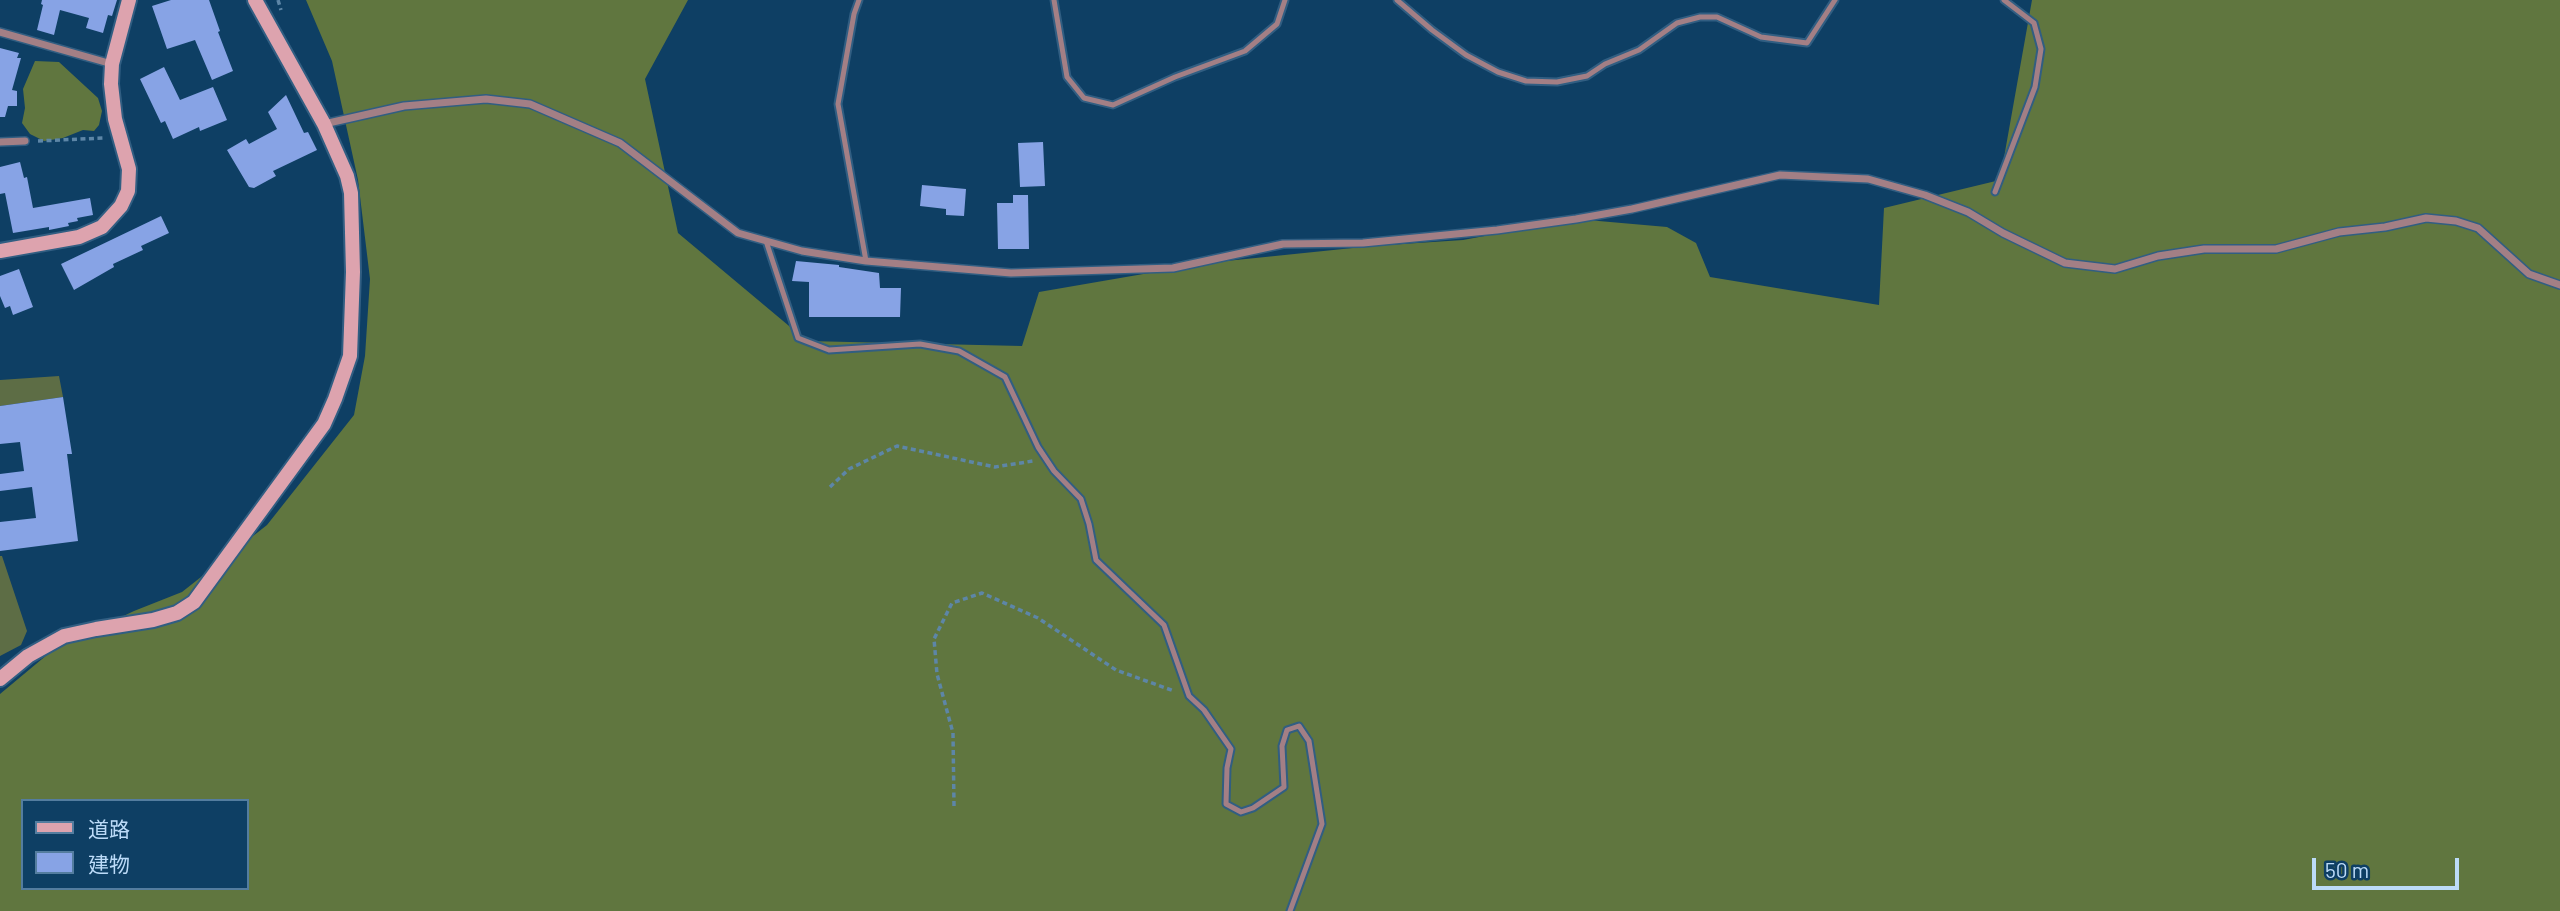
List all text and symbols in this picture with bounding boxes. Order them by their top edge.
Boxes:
legend [21,799,248,890]
text: 道路 [88,816,130,841]
scale bar [2315,844,2462,888]
text: 建物 [88,851,130,876]
text: 50 m [2325,857,2369,882]

